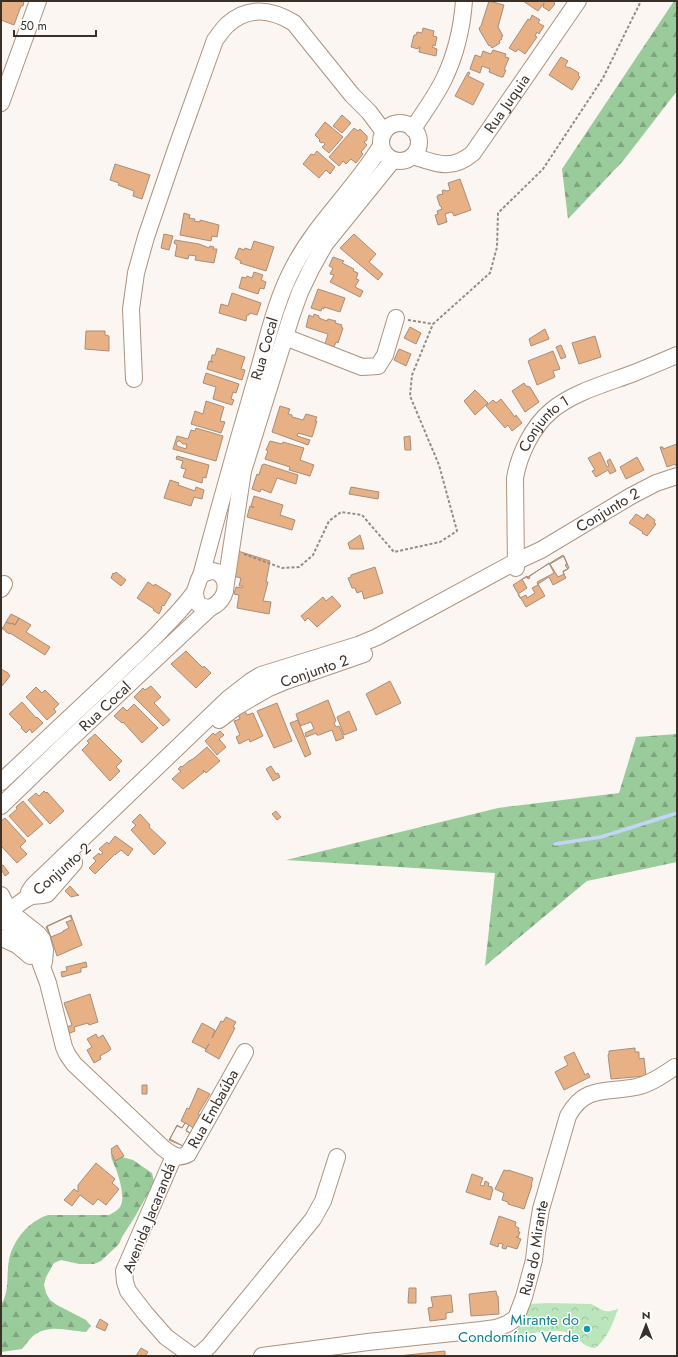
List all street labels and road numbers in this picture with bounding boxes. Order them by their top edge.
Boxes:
street label: Rua Juquia [479,70,535,138]
street label: Rua Cocal [245,315,284,383]
street label: Conjunto 1 [513,390,573,455]
street label: Conjunto 2 [572,482,643,538]
street label: Conjunto 2 [277,649,352,693]
street label: Rua Cocal [74,676,136,737]
street label: Conjunto 2 [28,838,96,900]
street label: Rua Embaúba [182,1065,244,1152]
street label: Avenida Jacarandá [117,1160,181,1276]
street label: Rua do Mirante [514,1197,554,1298]

